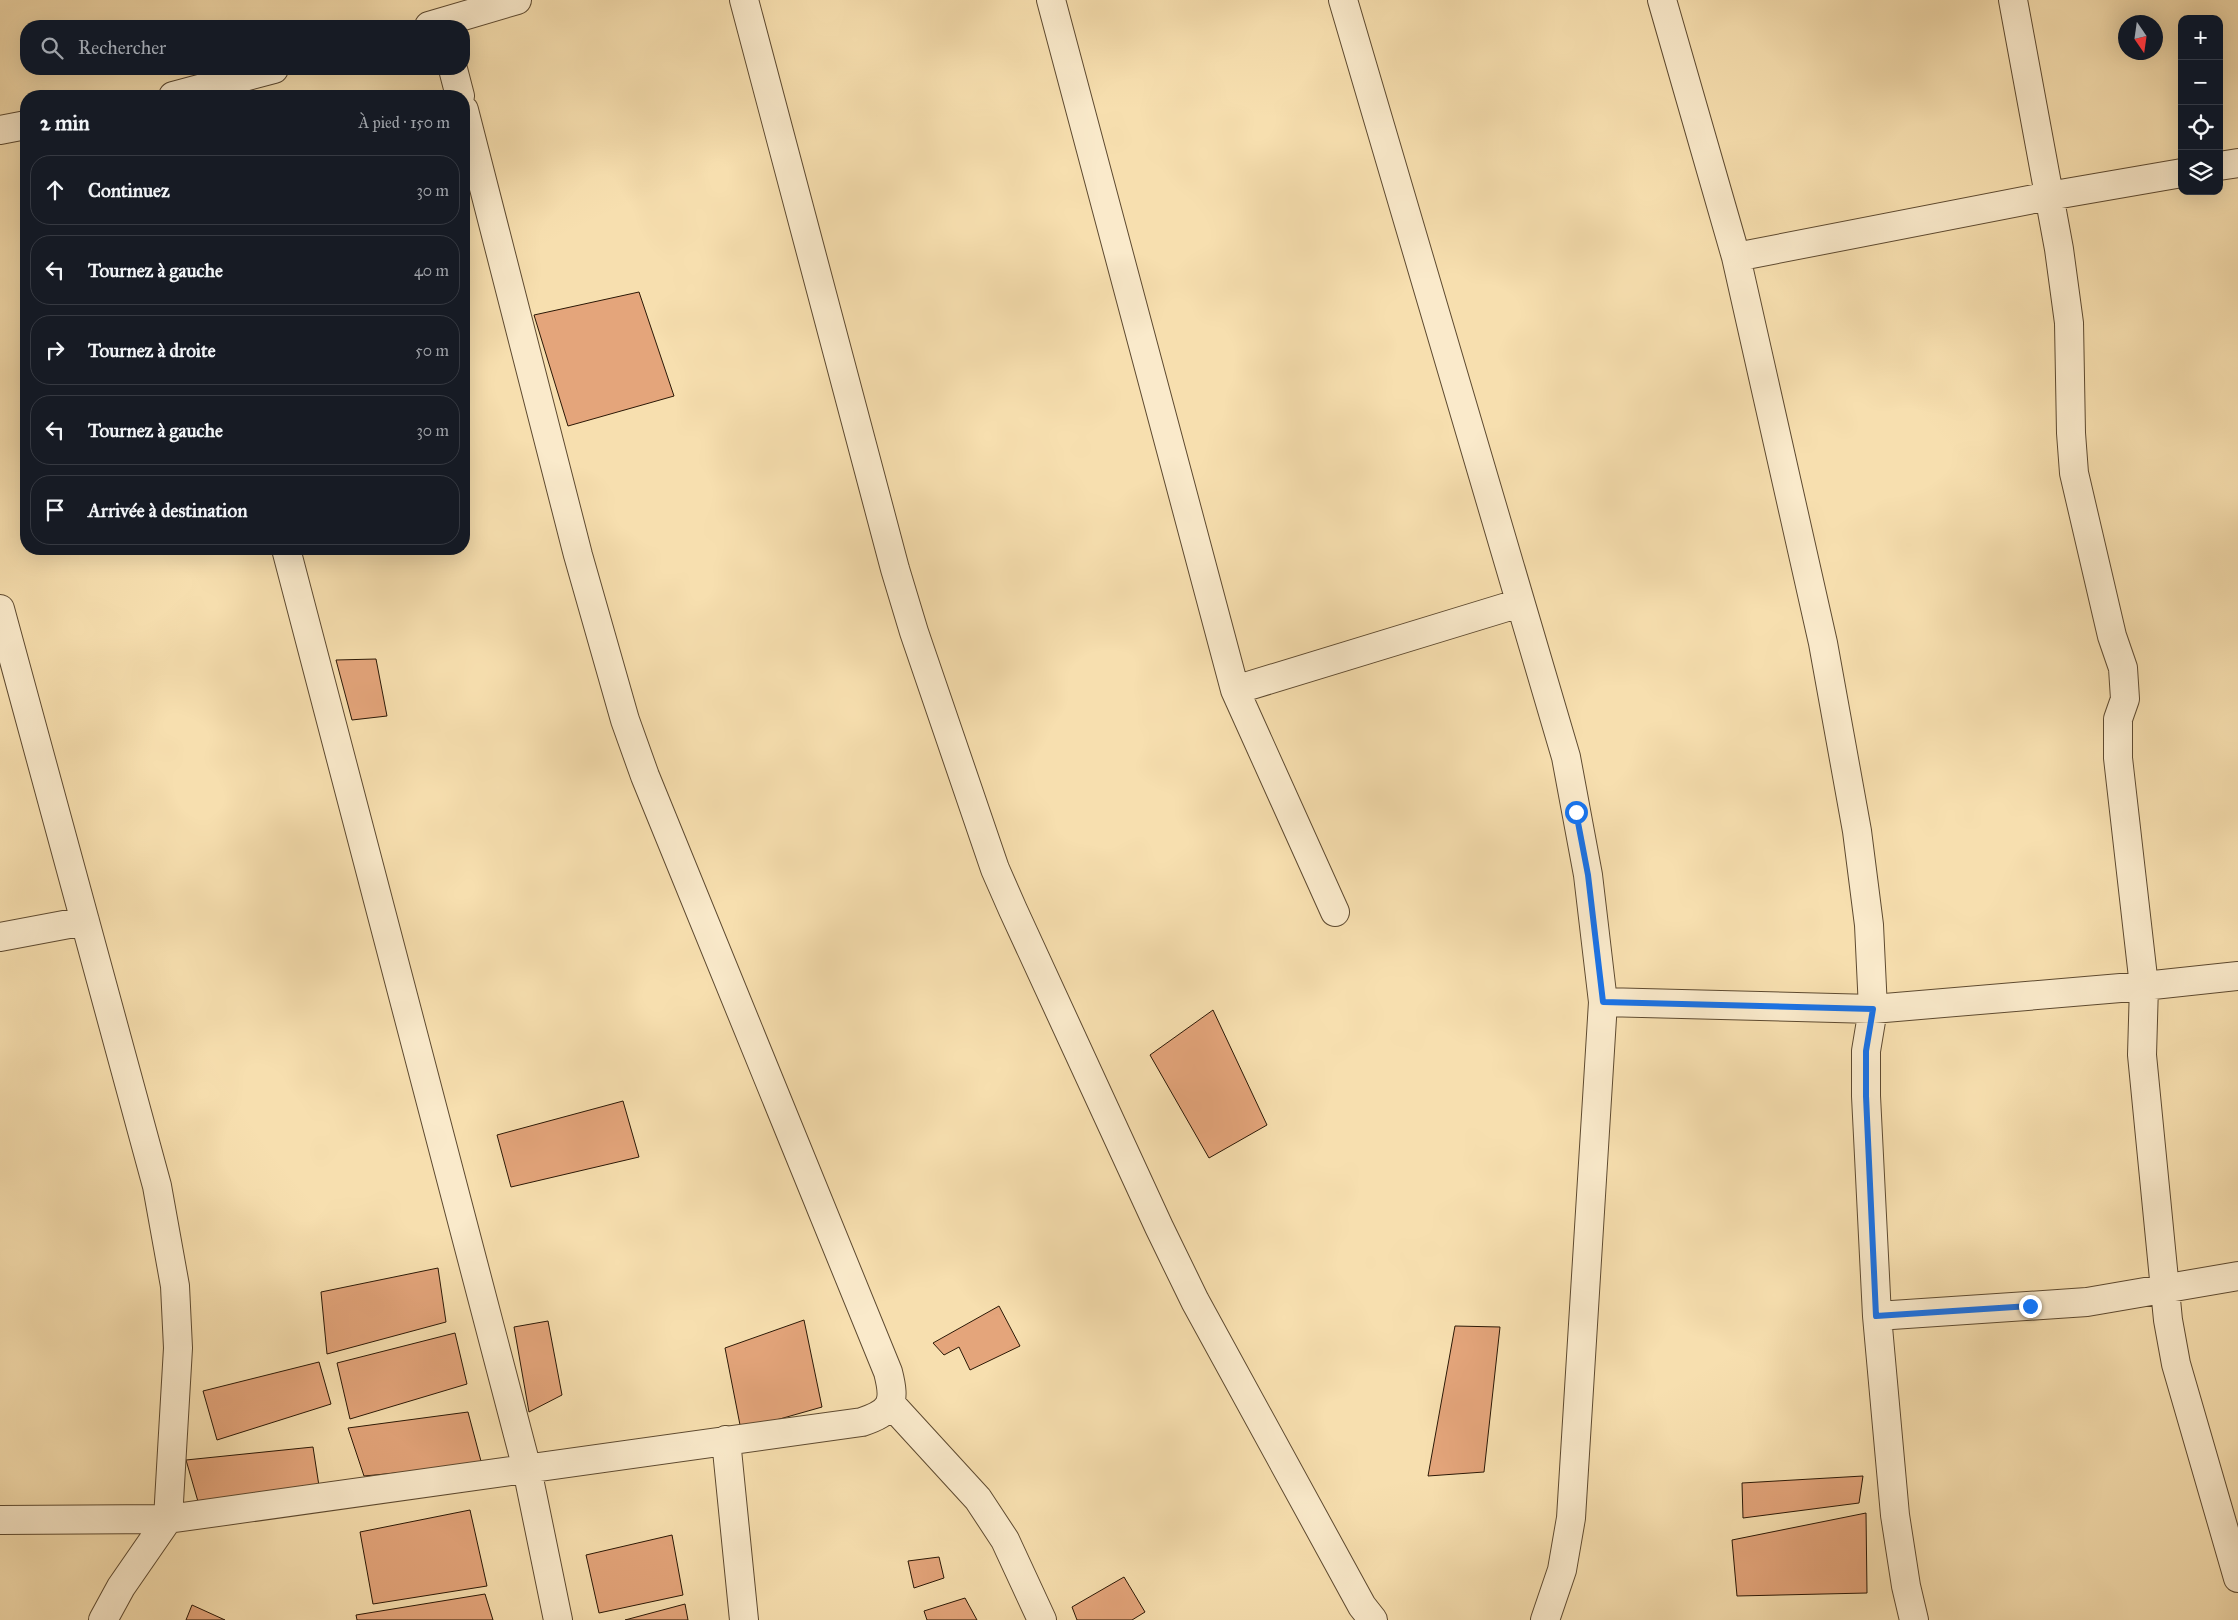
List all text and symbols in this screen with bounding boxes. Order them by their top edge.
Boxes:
north arrow [2118,15,2163,60]
map controls [2178,15,2223,195]
button: + [2178,15,2223,60]
search box [20,20,470,75]
icon: search [38,34,66,62]
text: Rechercher [78,36,166,59]
button: − [2178,60,2223,105]
button: locate [2178,105,2223,150]
text: 2 min [40,110,90,136]
text: À pied · 150 m [359,113,450,132]
button: layers [2178,150,2223,195]
icon: ahead [41,176,69,204]
text: Continuez [88,179,170,202]
text: 30 m [416,181,449,200]
icon: left [41,256,69,284]
text: Tournez à gauche [88,259,223,282]
text: 40 m [414,261,449,280]
icon: right [41,336,69,364]
text: Tournez à droite [88,339,216,362]
text: 50 m [415,341,449,360]
icon: left [41,416,69,444]
text: Tournez à gauche [88,419,223,442]
text: 30 m [416,421,449,440]
icon: arrive [41,496,69,524]
text: Arrivée à destination [88,499,247,522]
route start [1565,801,1588,824]
route end [2019,1295,2042,1318]

